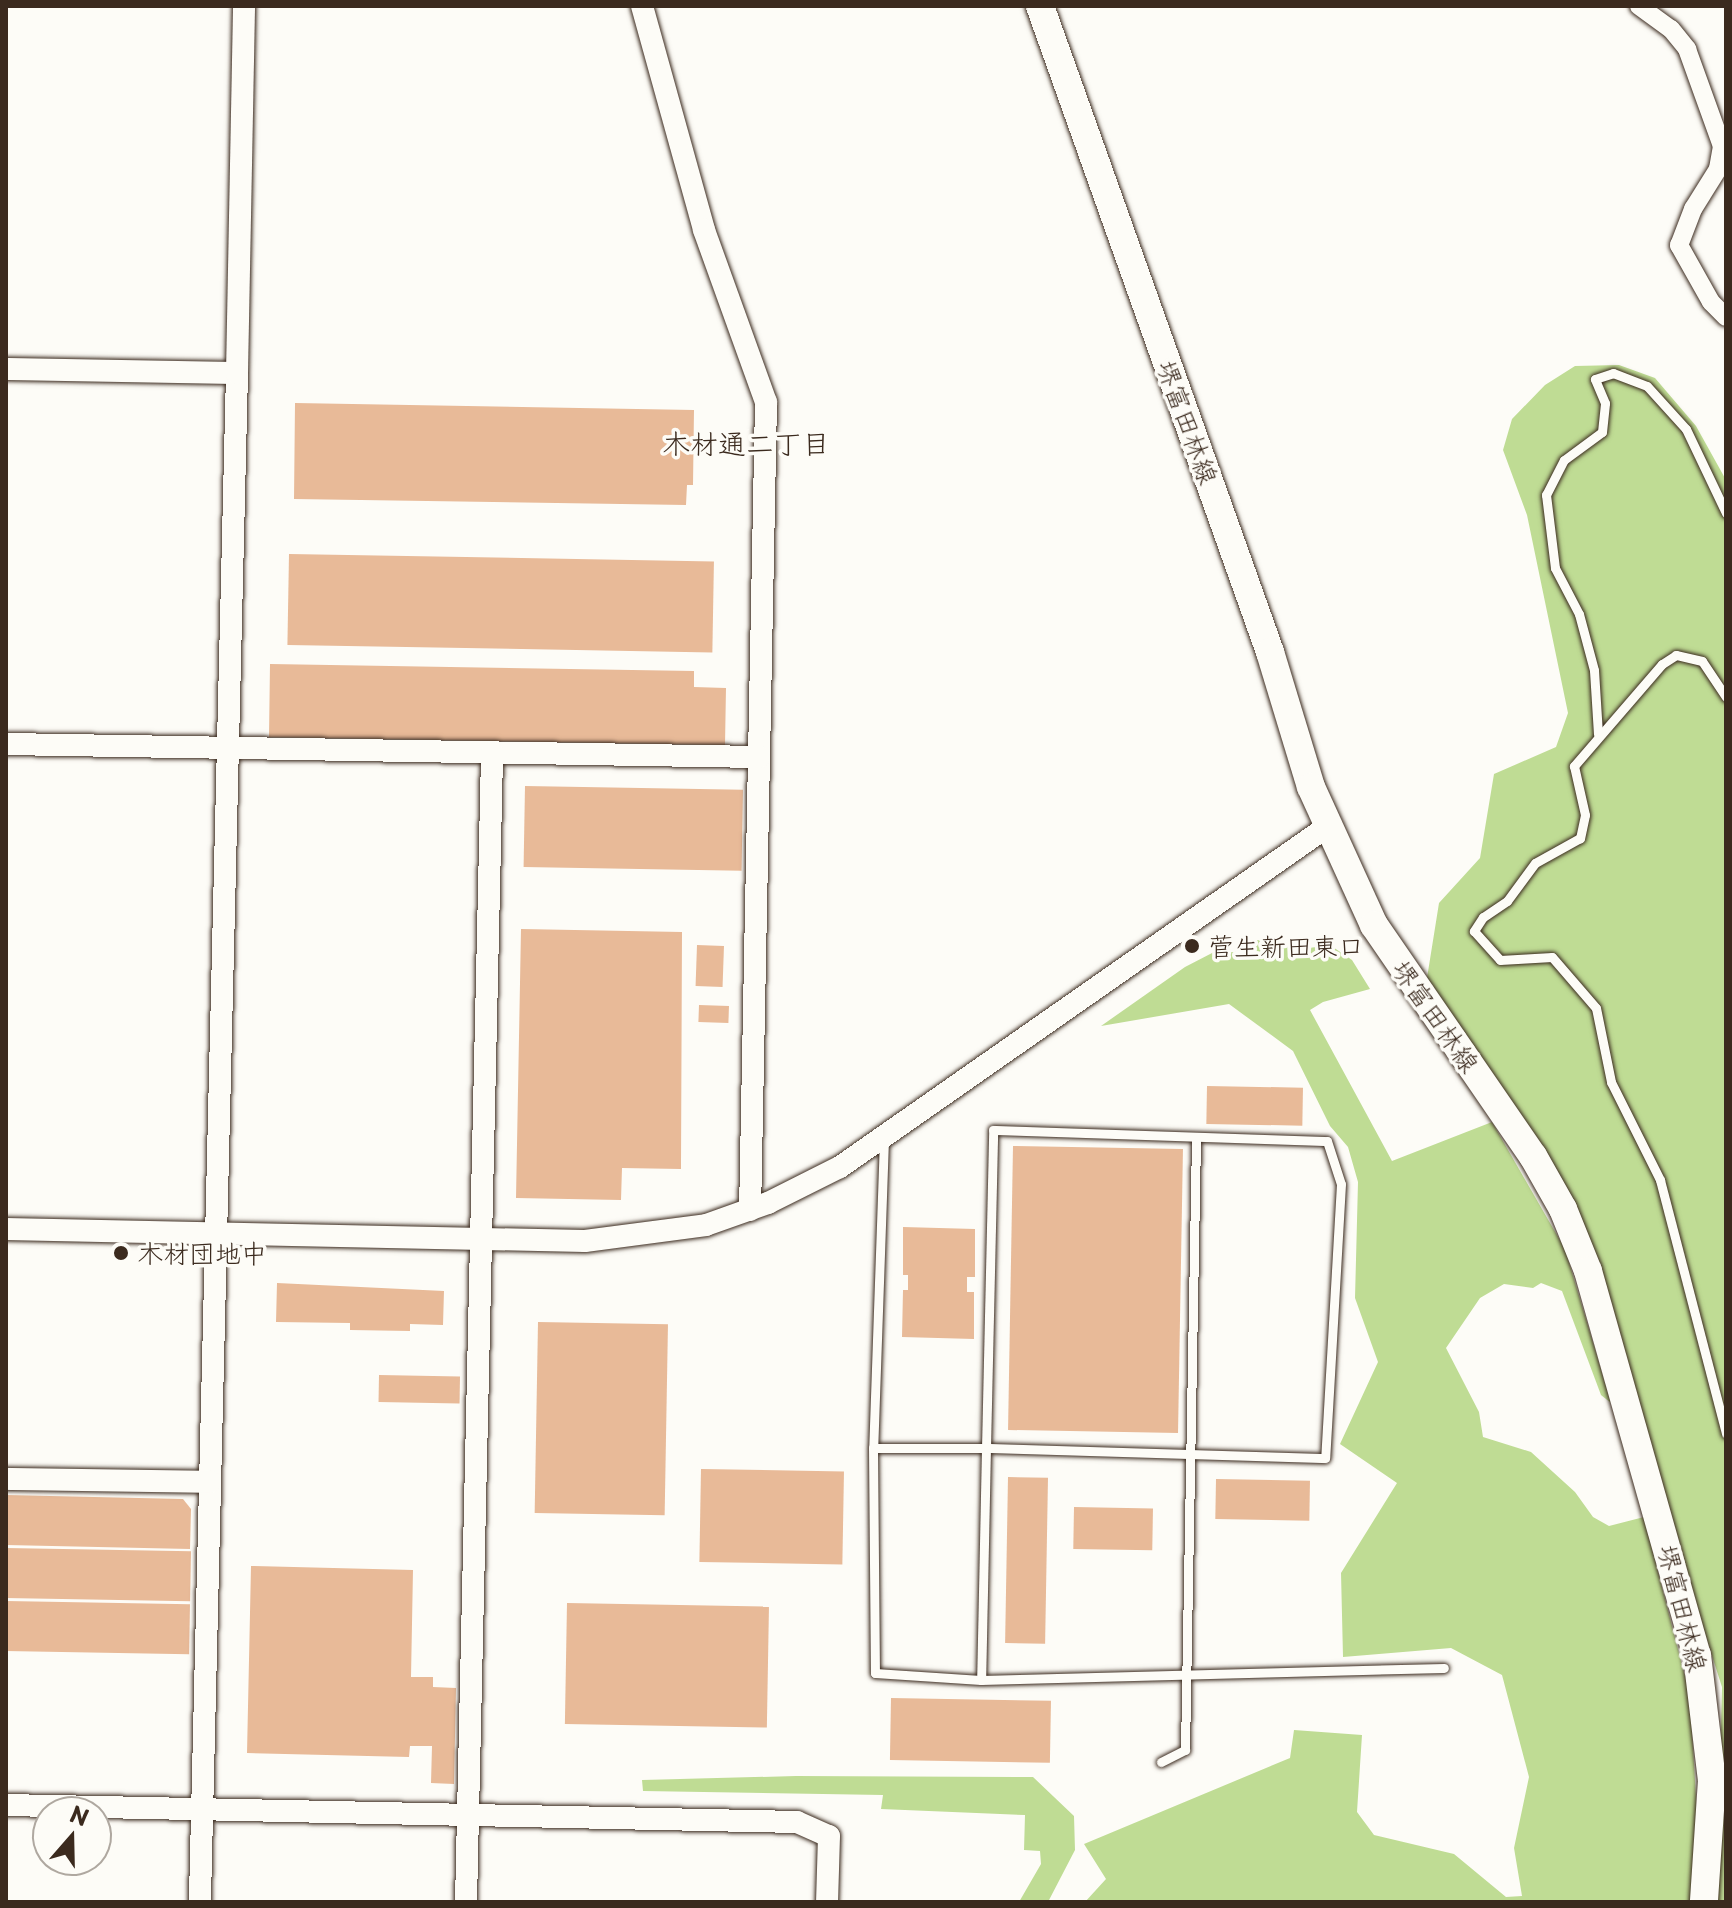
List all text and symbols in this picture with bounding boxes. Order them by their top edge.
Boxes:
street label: 堺富田林線 [1151,356,1225,488]
district label: 木材通二丁目 [662,426,830,460]
place label: 菅生新田東口 [1208,930,1364,962]
marker: 菅生新田東口 [1183,937,1201,955]
street label: 堺富田林線 [1386,954,1486,1078]
place label: 木材団地中 [137,1237,267,1269]
marker: 木材団地中 [112,1244,130,1262]
street label: 堺富田林線 [1652,1541,1714,1675]
north arrow [32,1796,112,1876]
text: N [66,1796,94,1833]

